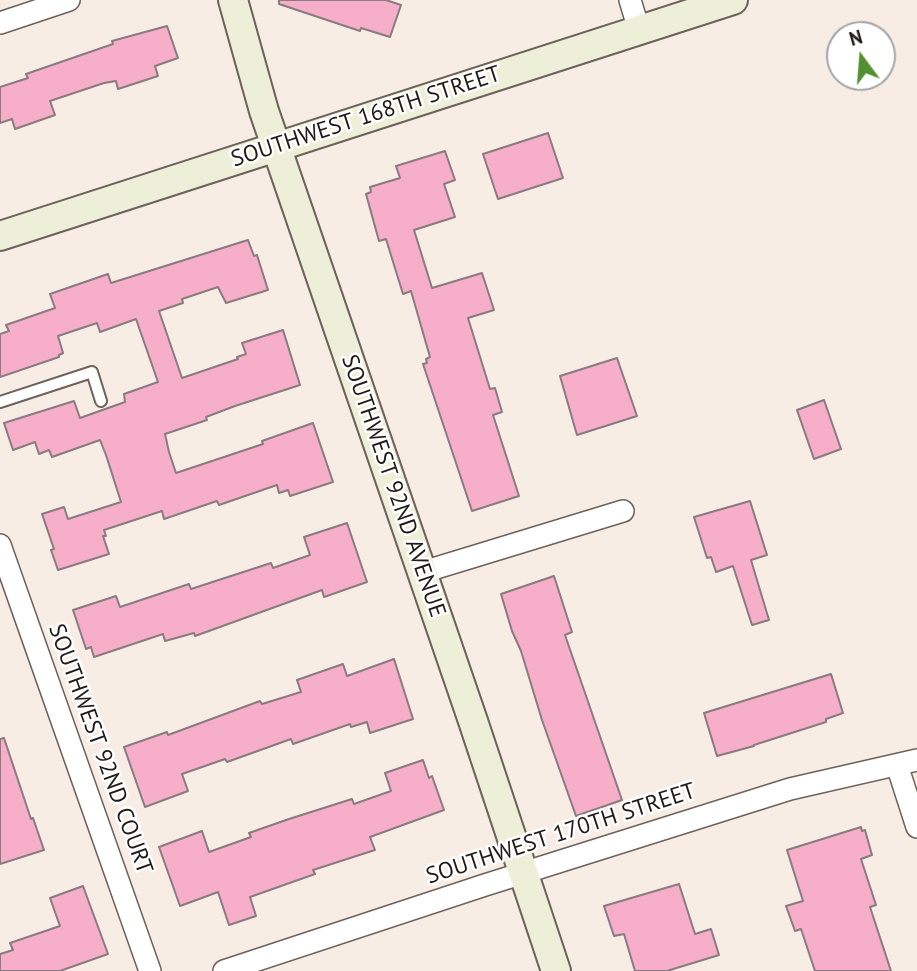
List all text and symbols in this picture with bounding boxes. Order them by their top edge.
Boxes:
north arrow [826,21,896,91]
text: N [846,24,865,51]
street label: SOUTHWEST 168TH STREET [228,60,504,174]
street label: SOUTHWEST 92ND AVENUE [335,351,451,621]
street label: SOUTHWEST 92ND COURT [42,620,158,878]
street label: SOUTHWEST 170TH STREET [423,777,699,891]

